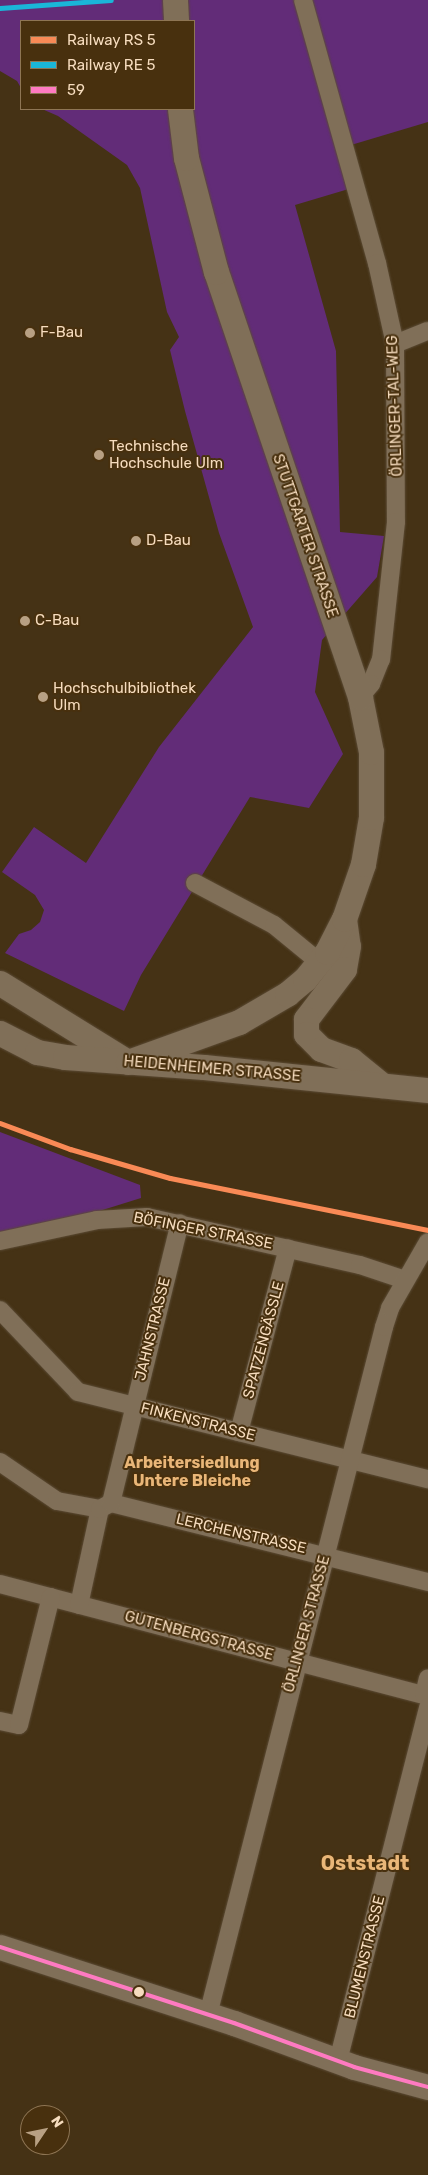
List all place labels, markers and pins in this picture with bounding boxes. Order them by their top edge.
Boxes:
place label: F-Bau [40,324,83,342]
marker: F-Bau [24,327,36,339]
place label: Technische Hochschule Ulm [109,437,223,472]
marker: Technische Hochschule Ulm [93,449,105,461]
place label: D-Bau [146,532,191,550]
marker: D-Bau [130,535,142,547]
place label: C-Bau [35,612,79,630]
marker: C-Bau [19,615,31,627]
place label: Hochschulbibliothek Ulm [53,679,196,714]
marker: Hochschulbibliothek Ulm [37,691,49,703]
unlabelled marker [134,1987,144,1997]

